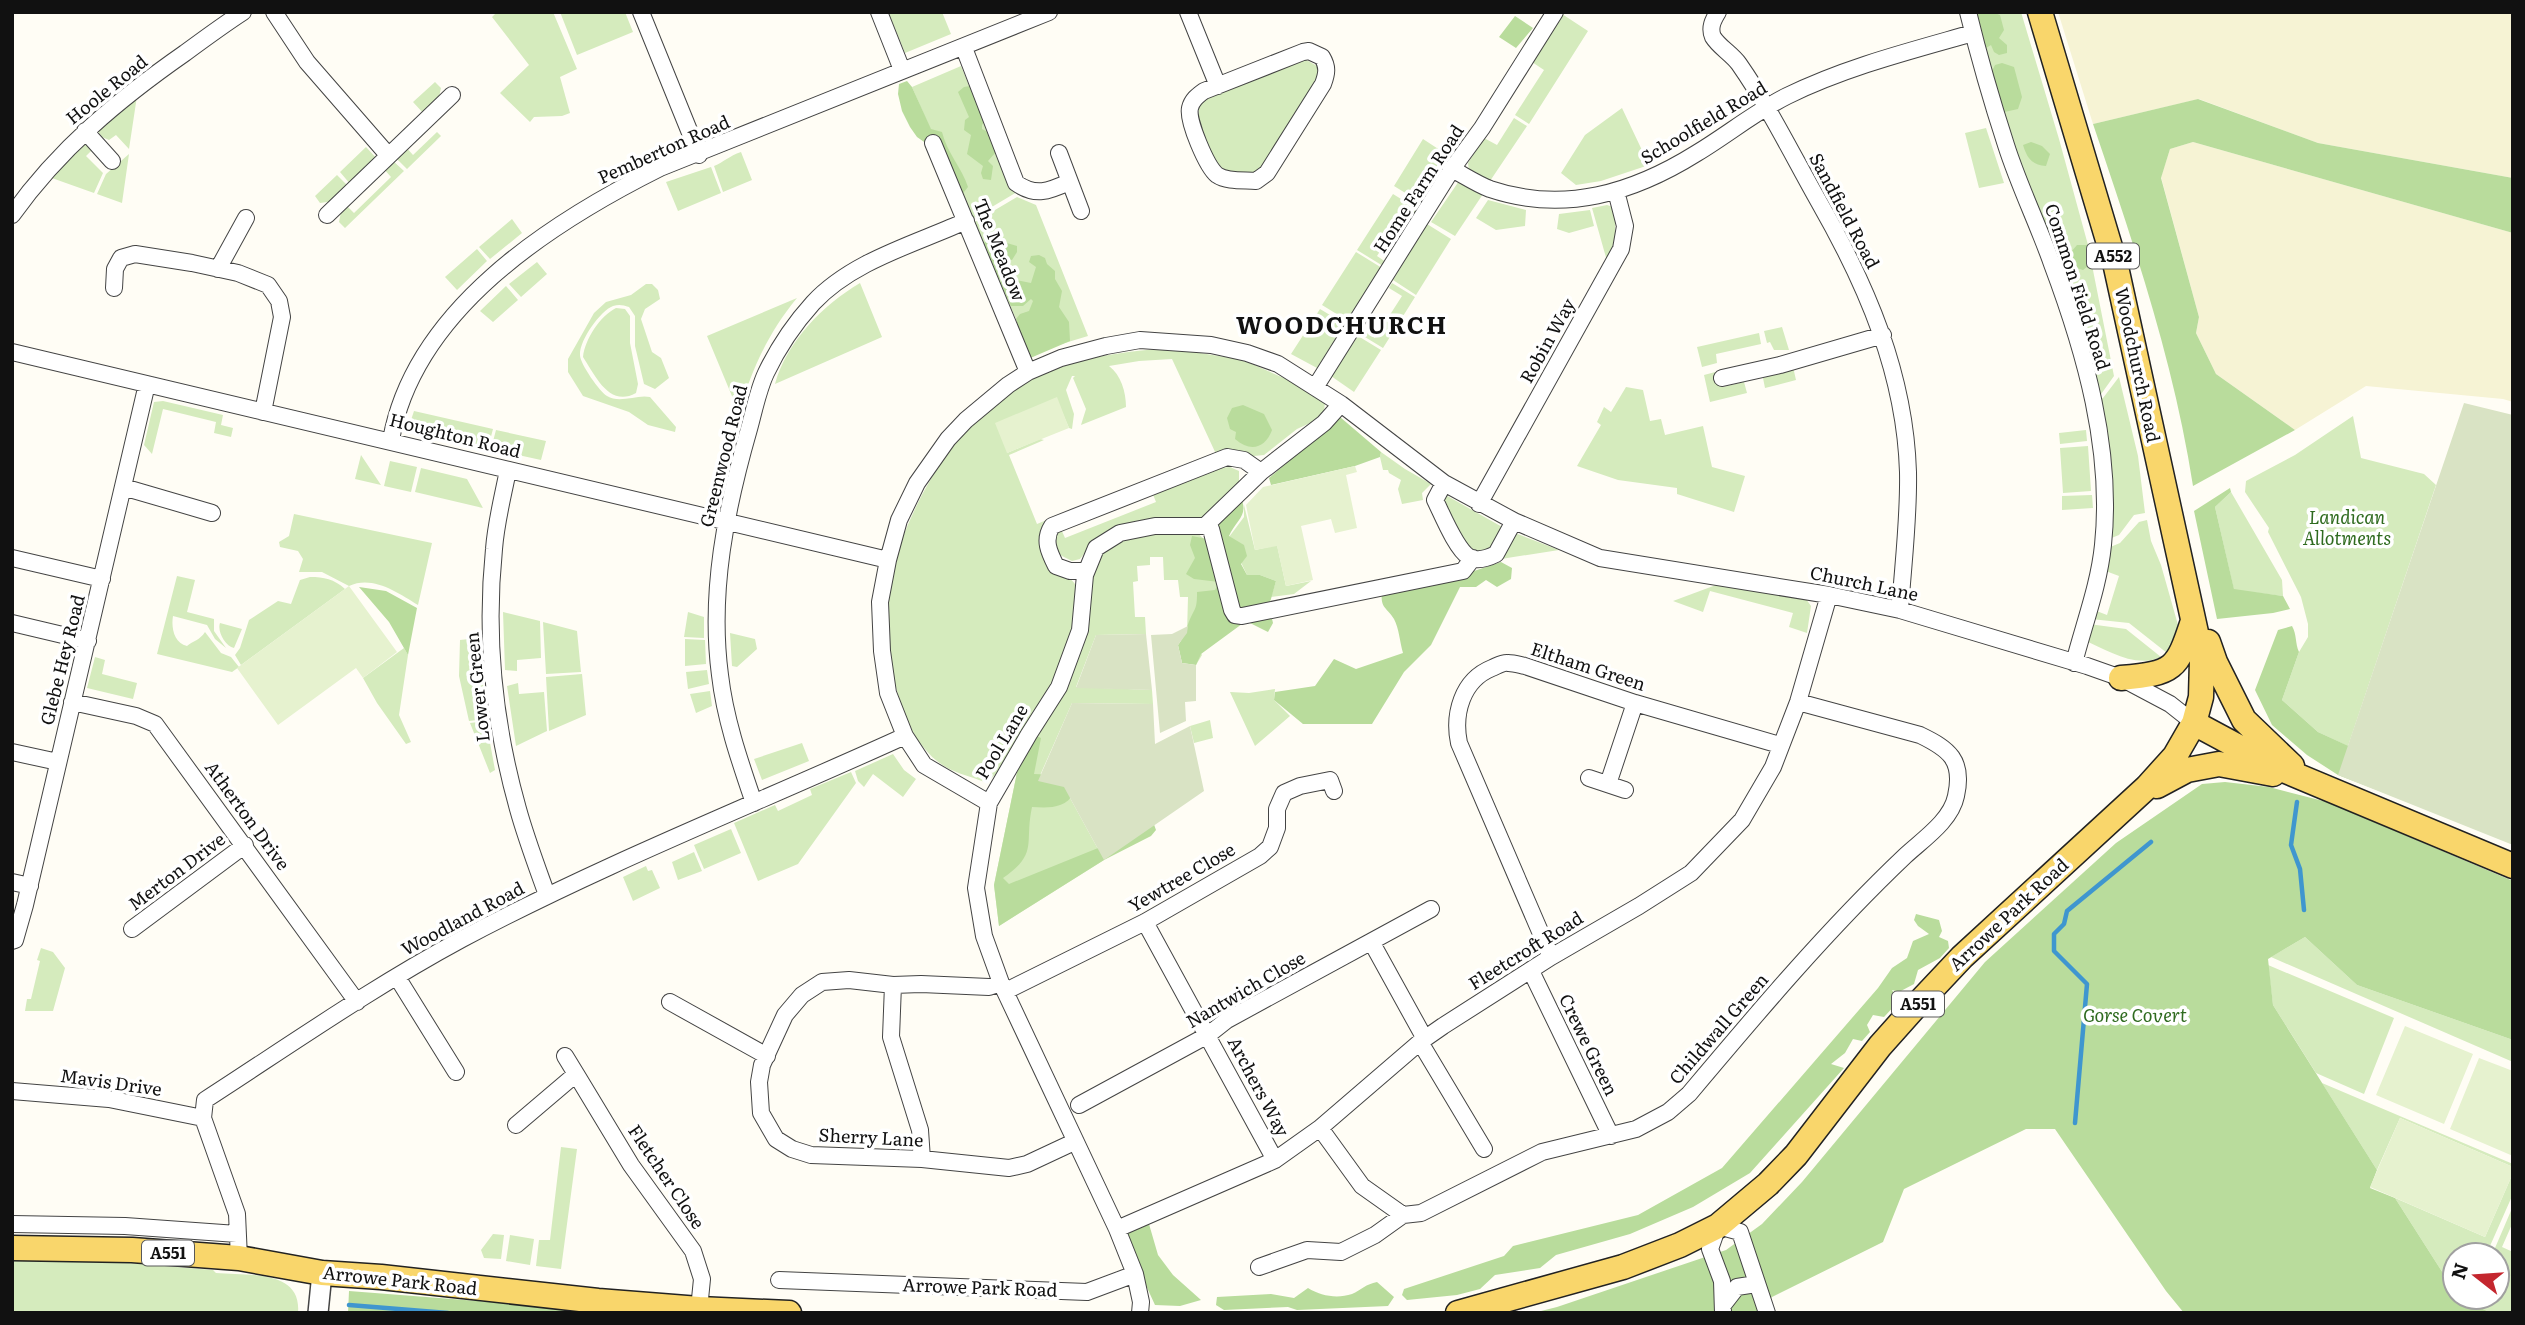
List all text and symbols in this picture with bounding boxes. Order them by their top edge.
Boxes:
street label: Hoole Road [59,47,153,130]
street label: Schoolfield Road [1635,73,1771,170]
street label: Pemberton Road [593,107,734,190]
street label: Home Farm Road [1366,118,1470,258]
street label: Sandfield Road [1803,148,1887,273]
street label: The Meadow [968,194,1033,305]
street label: Common Field Road [2039,200,2118,373]
road number: A552 [2087,244,2139,268]
street label: Woodchurch Road [2109,285,2168,445]
street label: Robin Way [1512,292,1581,388]
district label: WOODCHURCH [1236,306,1448,341]
street label: Greenwood Road [692,381,753,530]
street label: Houghton Road [387,405,524,464]
park label: Landican Allotments [2303,503,2391,551]
street label: Church Lane [1808,558,1921,607]
street label: Glebe Hey Road [32,592,91,728]
street label: Lower Green [457,631,496,744]
street label: Eltham Green [1528,634,1649,697]
street label: Pool Lane [968,699,1034,784]
street label: Atherton Drive [199,755,297,875]
street label: Merton Drive [122,825,230,916]
street label: Yewtree Close [1123,835,1240,918]
street label: Arrowe Park Road [1942,851,2074,977]
street label: Woodland Road [396,874,529,961]
street label: Fleetcroft Road [1463,904,1588,996]
street label: Nantwich Close [1181,944,1310,1034]
street label: Childwall Green [1662,966,1774,1090]
street label: Crewe Green [1553,989,1626,1100]
road number: A551 [1892,992,1944,1016]
park label: Gorse Covert [2083,1001,2187,1028]
street label: Archers Way [1222,1032,1297,1142]
street label: Mavis Drive [59,1061,164,1102]
street label: Fletcher Close [622,1119,712,1234]
street label: Sherry Lane [818,1120,924,1153]
road number: A551 [142,1240,194,1266]
north arrow [2441,1241,2511,1311]
street label: Arrowe Park Road [322,1258,479,1301]
text: N [2443,1259,2475,1282]
street label: Arrowe Park Road [902,1270,1058,1303]

